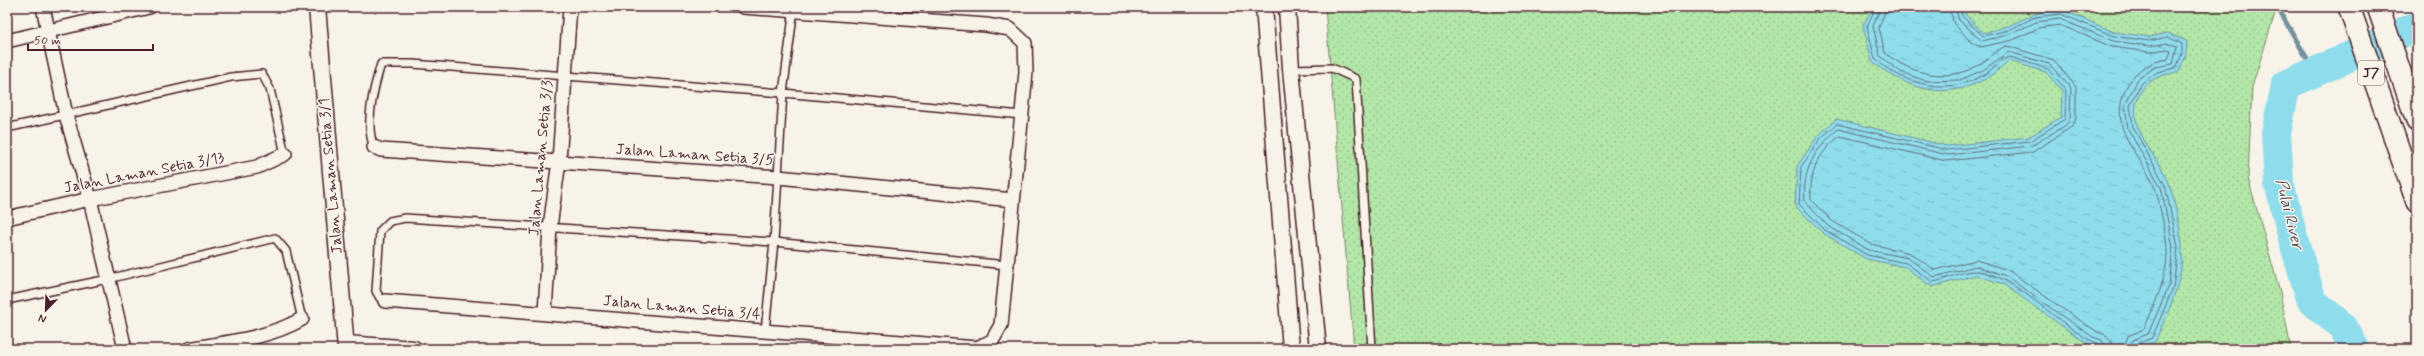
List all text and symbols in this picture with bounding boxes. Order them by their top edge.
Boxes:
scale bar [28,26,153,52]
text: 50 m [34,33,61,49]
road number: J7 [2358,61,2384,85]
street label: Jalan Laman Setia 3/3 [524,79,558,237]
street label: Jalan Laman Setia 3/1 [314,97,348,255]
street label: Jalan Laman Setia 3/5 [615,139,775,171]
street label: Jalan Laman Setia 3/13 [62,148,226,198]
water label: Pulai River [2270,177,2309,254]
north arrow [26,290,66,330]
street label: Jalan Laman Setia 3/4 [602,291,762,325]
text: N [36,310,49,326]

